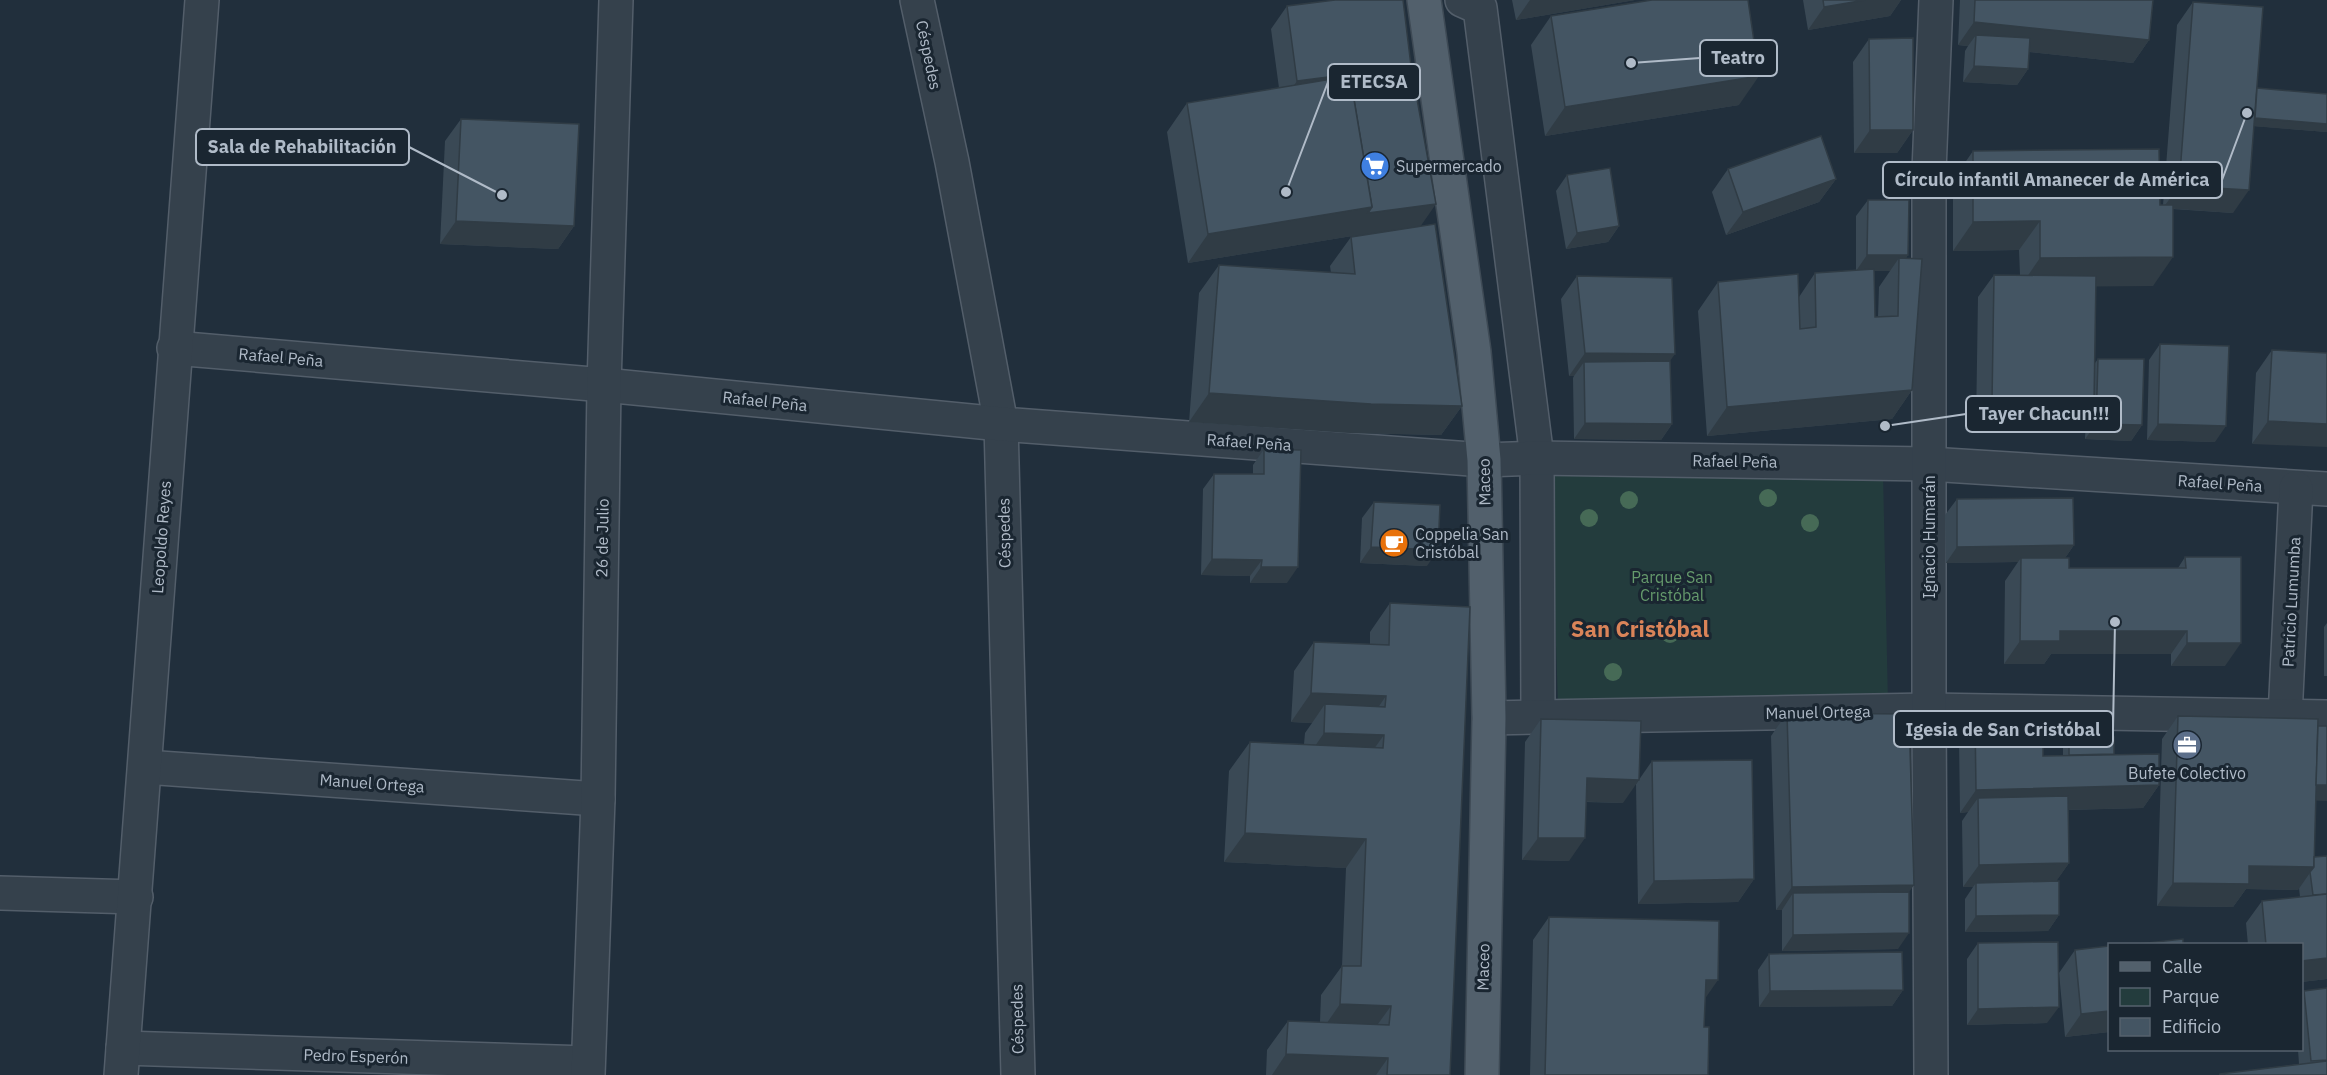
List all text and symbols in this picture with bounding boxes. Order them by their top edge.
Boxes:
street label: Céspedes [912,18,946,92]
callout: Teatro [1700,40,1777,76]
text: Teatro [1711,46,1765,69]
callout: ETECSA [1328,64,1420,100]
text: ETECSA [1340,70,1408,93]
callout: Sala de Rehabilitación [196,129,409,165]
text: Sala de Rehabilitación [208,135,396,158]
supermarket icon: Supermercado [1359,150,1391,182]
place label: Supermercado [1396,156,1502,176]
callout: Círculo infantil Amanecer de América [1883,162,2222,198]
text: Círculo infantil Amanecer de América [1894,168,2210,191]
street label: Rafael Peña [238,343,325,371]
street label: Rafael Peña [722,387,809,415]
callout: Tayer Chacun!!! [1966,396,2121,432]
text: Tayer Chacun!!! [1978,402,2110,425]
street label: Rafael Peña [1206,429,1293,455]
street label: Rafael Peña [1692,450,1778,472]
street label: Maceo [1474,458,1494,506]
street label: Rafael Peña [2177,470,2264,496]
street label: Ignacio Humarán [1919,475,1939,599]
street label: Leopoldo Reyes [147,480,175,594]
street label: 26 de Julio [591,498,613,578]
street label: Céspedes [993,498,1015,568]
place label: Coppelia San Cristóbal [1415,524,1509,562]
cafe icon: Coppelia San Cristóbal [1378,527,1410,559]
street label: Patricio Lumumba [2278,536,2304,668]
park label: Parque San Cristóbal [1631,567,1713,605]
district label: San Cristóbal [1571,614,1709,643]
street label: Manuel Ortega [1765,701,1871,723]
callout: Igesia de San Cristóbal [1894,711,2113,747]
text: Igesia de San Cristóbal [1906,718,2101,741]
office icon: Bufete Colectivo [2171,729,2203,761]
place label: Bufete Colectivo [2128,763,2246,783]
street label: Manuel Ortega [319,769,426,797]
street label: Maceo [1473,943,1493,991]
legend [2108,943,2303,1051]
text: Calle [2162,955,2202,978]
street label: Céspedes [1006,984,1028,1054]
text: Parque [2162,985,2220,1008]
text: Edificio [2162,1015,2221,1038]
street label: Pedro Esperón [303,1044,409,1068]

